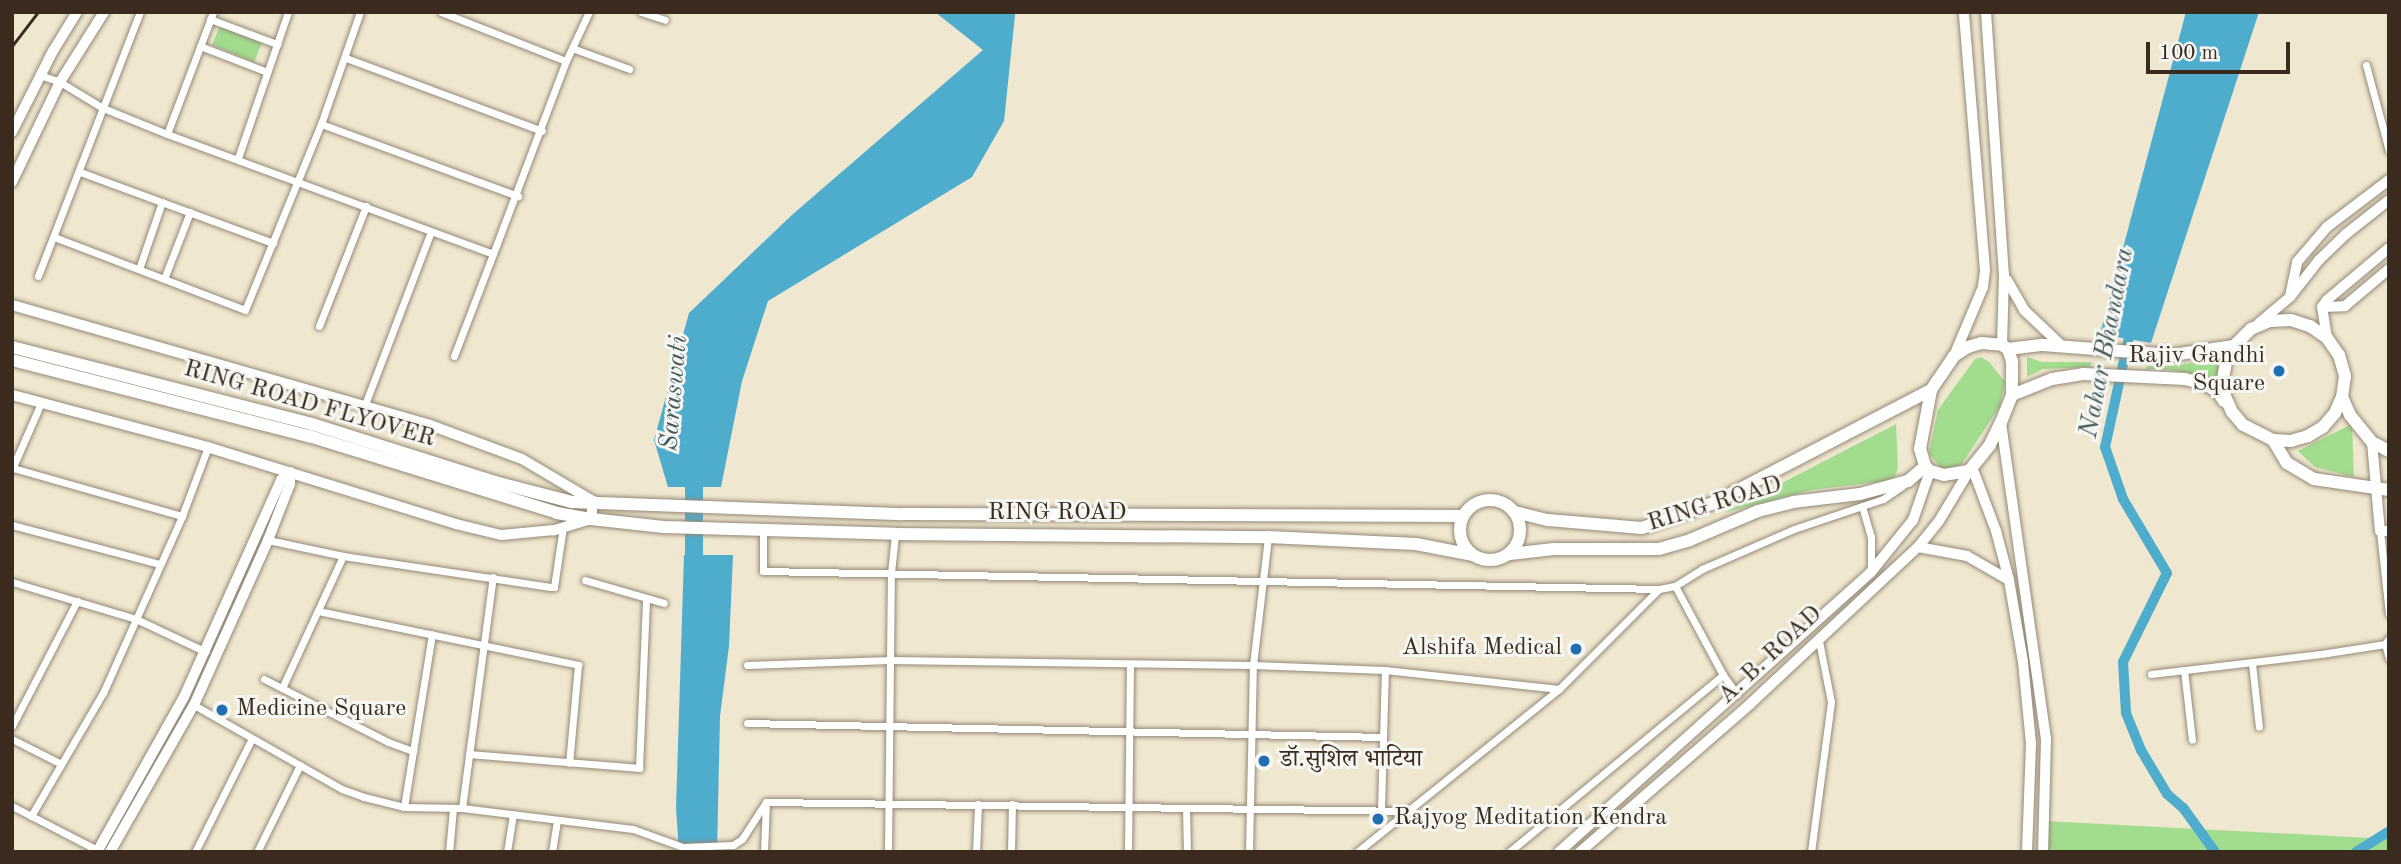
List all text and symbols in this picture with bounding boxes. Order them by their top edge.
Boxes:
scale bar [2149,28,2292,72]
text: 100 m [2159,43,2218,64]
water label: Nahar Bhandara [2074,245,2142,441]
water label: Saraswati [654,334,696,452]
place label: Rajiv Gandhi Square [2128,343,2265,399]
street label: RING ROAD FLYOVER [180,355,438,455]
marker: Rajiv Gandhi Square [2271,363,2287,379]
street label: RING ROAD [1644,471,1786,539]
street label: RING ROAD [988,500,1126,528]
street label: A. B. ROAD [1713,601,1829,711]
place label: Alshifa Medical [1402,635,1562,663]
marker: Alshifa Medical [1568,641,1584,657]
place label: Medicine Square [236,696,406,724]
marker: Medicine Square [214,702,230,718]
place label: डॉ.सुशिल भाटिया [1280,747,1422,775]
marker: डॉ.सुशिल भाटिया [1254,751,1274,771]
place label: Rajyog Meditation Kendra [1394,805,1667,833]
marker: Rajyog Meditation Kendra [1368,809,1388,829]

